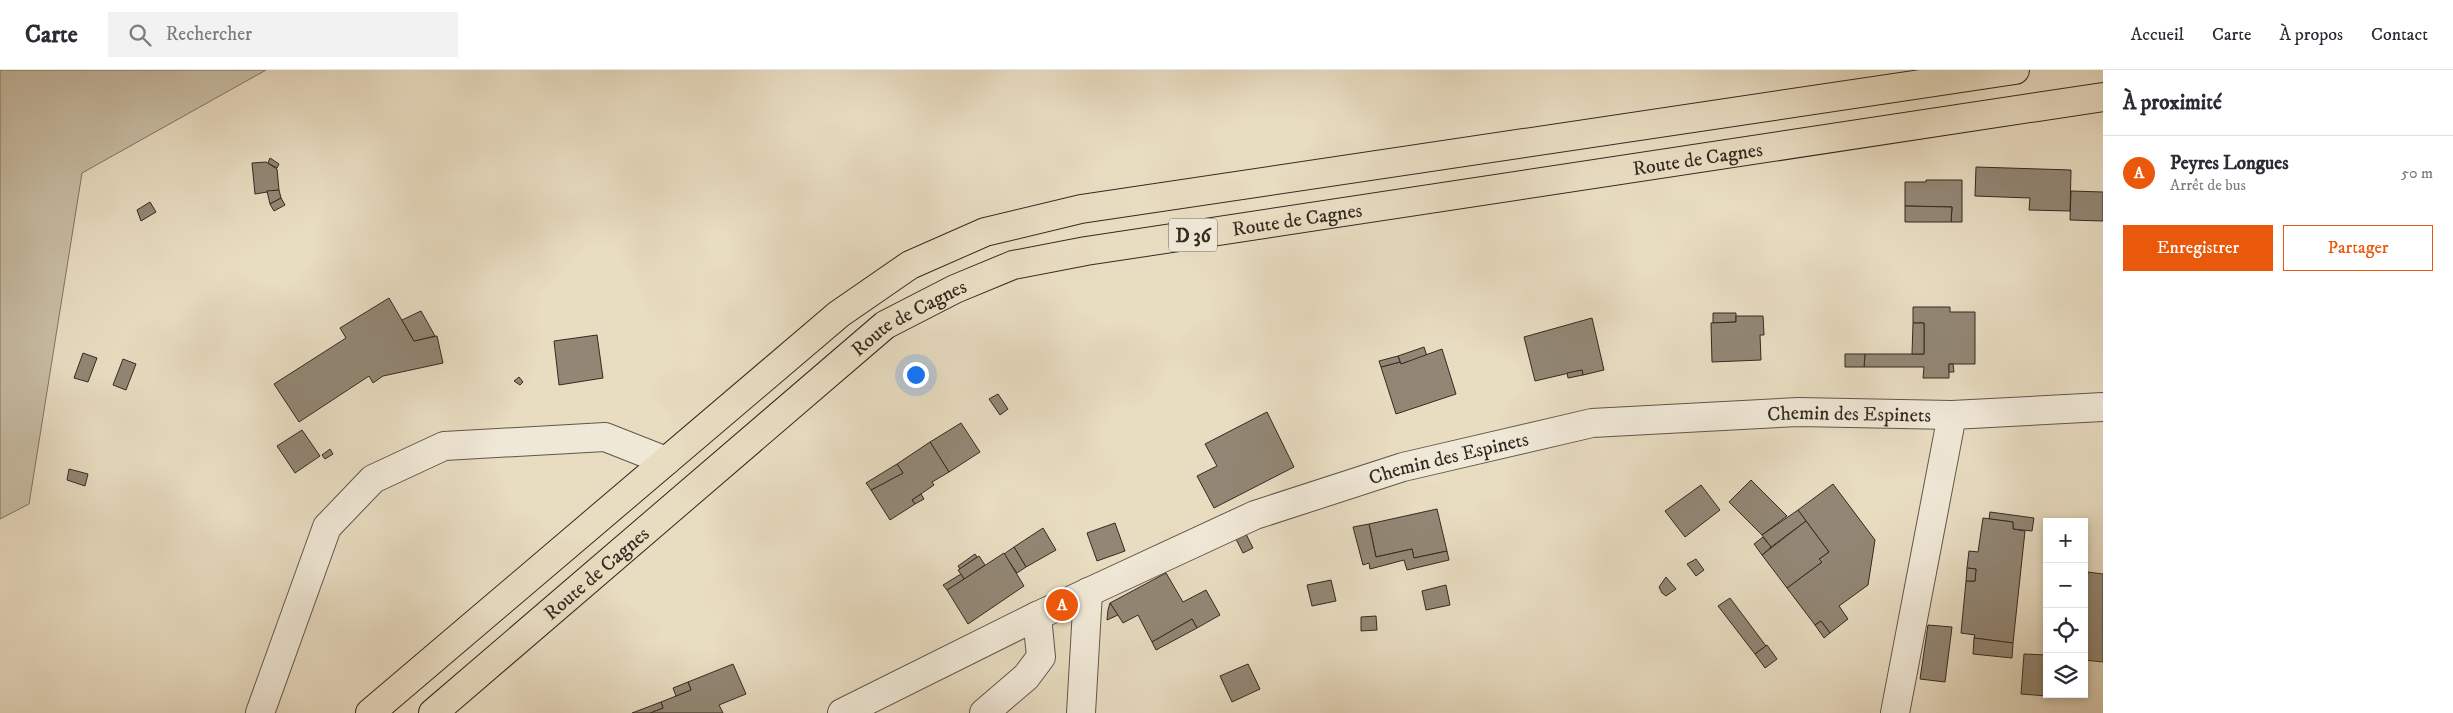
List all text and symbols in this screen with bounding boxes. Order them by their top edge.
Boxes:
search box [108,12,458,57]
text: Carte [25,20,78,50]
icon: search [126,21,154,49]
text: Rechercher [166,23,252,46]
text: Accueil [2131,24,2184,46]
text: Carte [2212,24,2251,46]
text: À propos [2279,24,2343,46]
text: Contact [2371,24,2428,46]
text: À proximité [2123,90,2222,116]
street label: Route de Cagnes [1631,138,1765,182]
text: Peyres Longues [2170,152,2289,175]
text: A [2134,163,2144,183]
text: 50 m [2401,163,2433,183]
text: Arrêt de bus [2170,175,2246,195]
street label: Route de Cagnes [1231,198,1364,243]
road number: D 36 [1169,218,1217,252]
button: Enregistrer [2123,225,2273,271]
button: Partager [2283,225,2433,271]
street label: Route de Cagnes [847,274,971,362]
your location [903,362,929,388]
street label: Chemin des Espinets [1766,401,1932,429]
street label: Chemin des Espinets [1366,427,1532,491]
map controls [2043,518,2088,698]
button: + [2043,518,2088,563]
street label: Route de Cagnes [539,522,655,626]
button: − [2043,563,2088,608]
pin: A [1046,586,1078,624]
button: locate [2043,608,2088,653]
button: layers [2043,653,2088,698]

